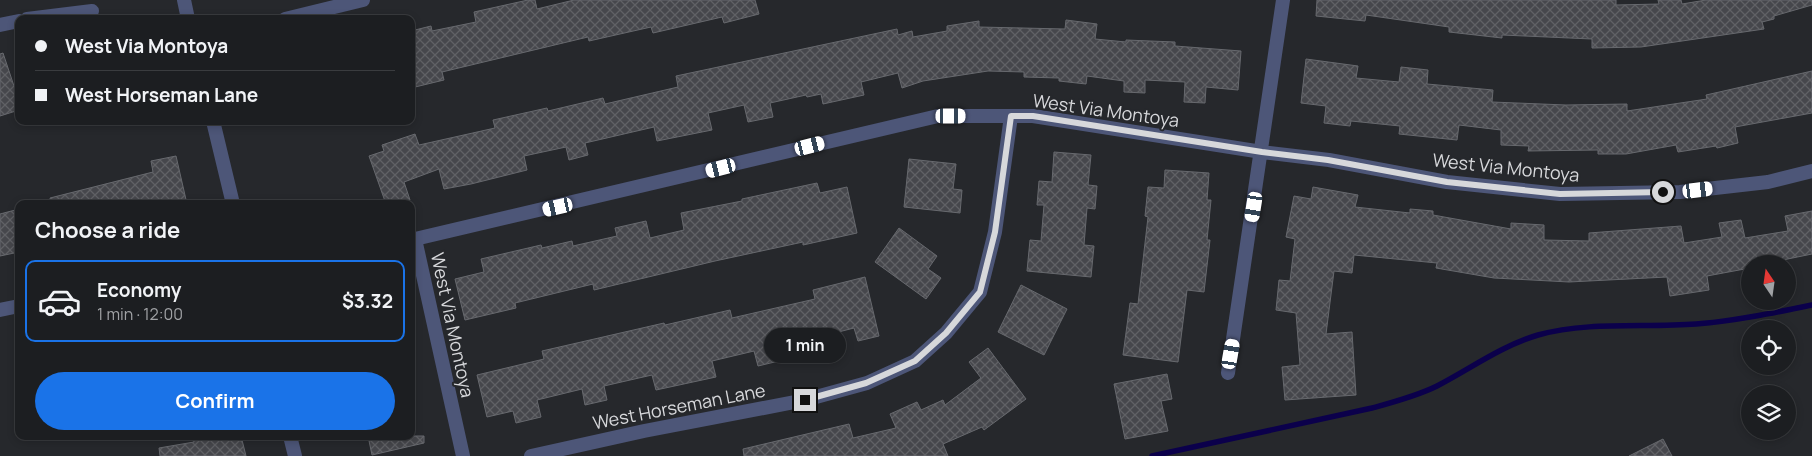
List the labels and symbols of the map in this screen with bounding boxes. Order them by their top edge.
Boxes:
street label: West Via Montoya [1031,88,1181,132]
car [936,109,966,124]
car [793,135,826,157]
street label: West Via Montoya [1431,147,1581,187]
car [704,157,737,179]
route start [1652,181,1674,203]
car [1682,181,1713,199]
car [1244,191,1263,223]
car [541,196,574,218]
street label: West Via Montoya [426,250,480,400]
north arrow [1741,255,1796,310]
callout: 1 min [764,328,846,362]
car [1221,338,1240,370]
street label: West Horseman Lane [591,378,767,434]
route end [794,389,816,411]

